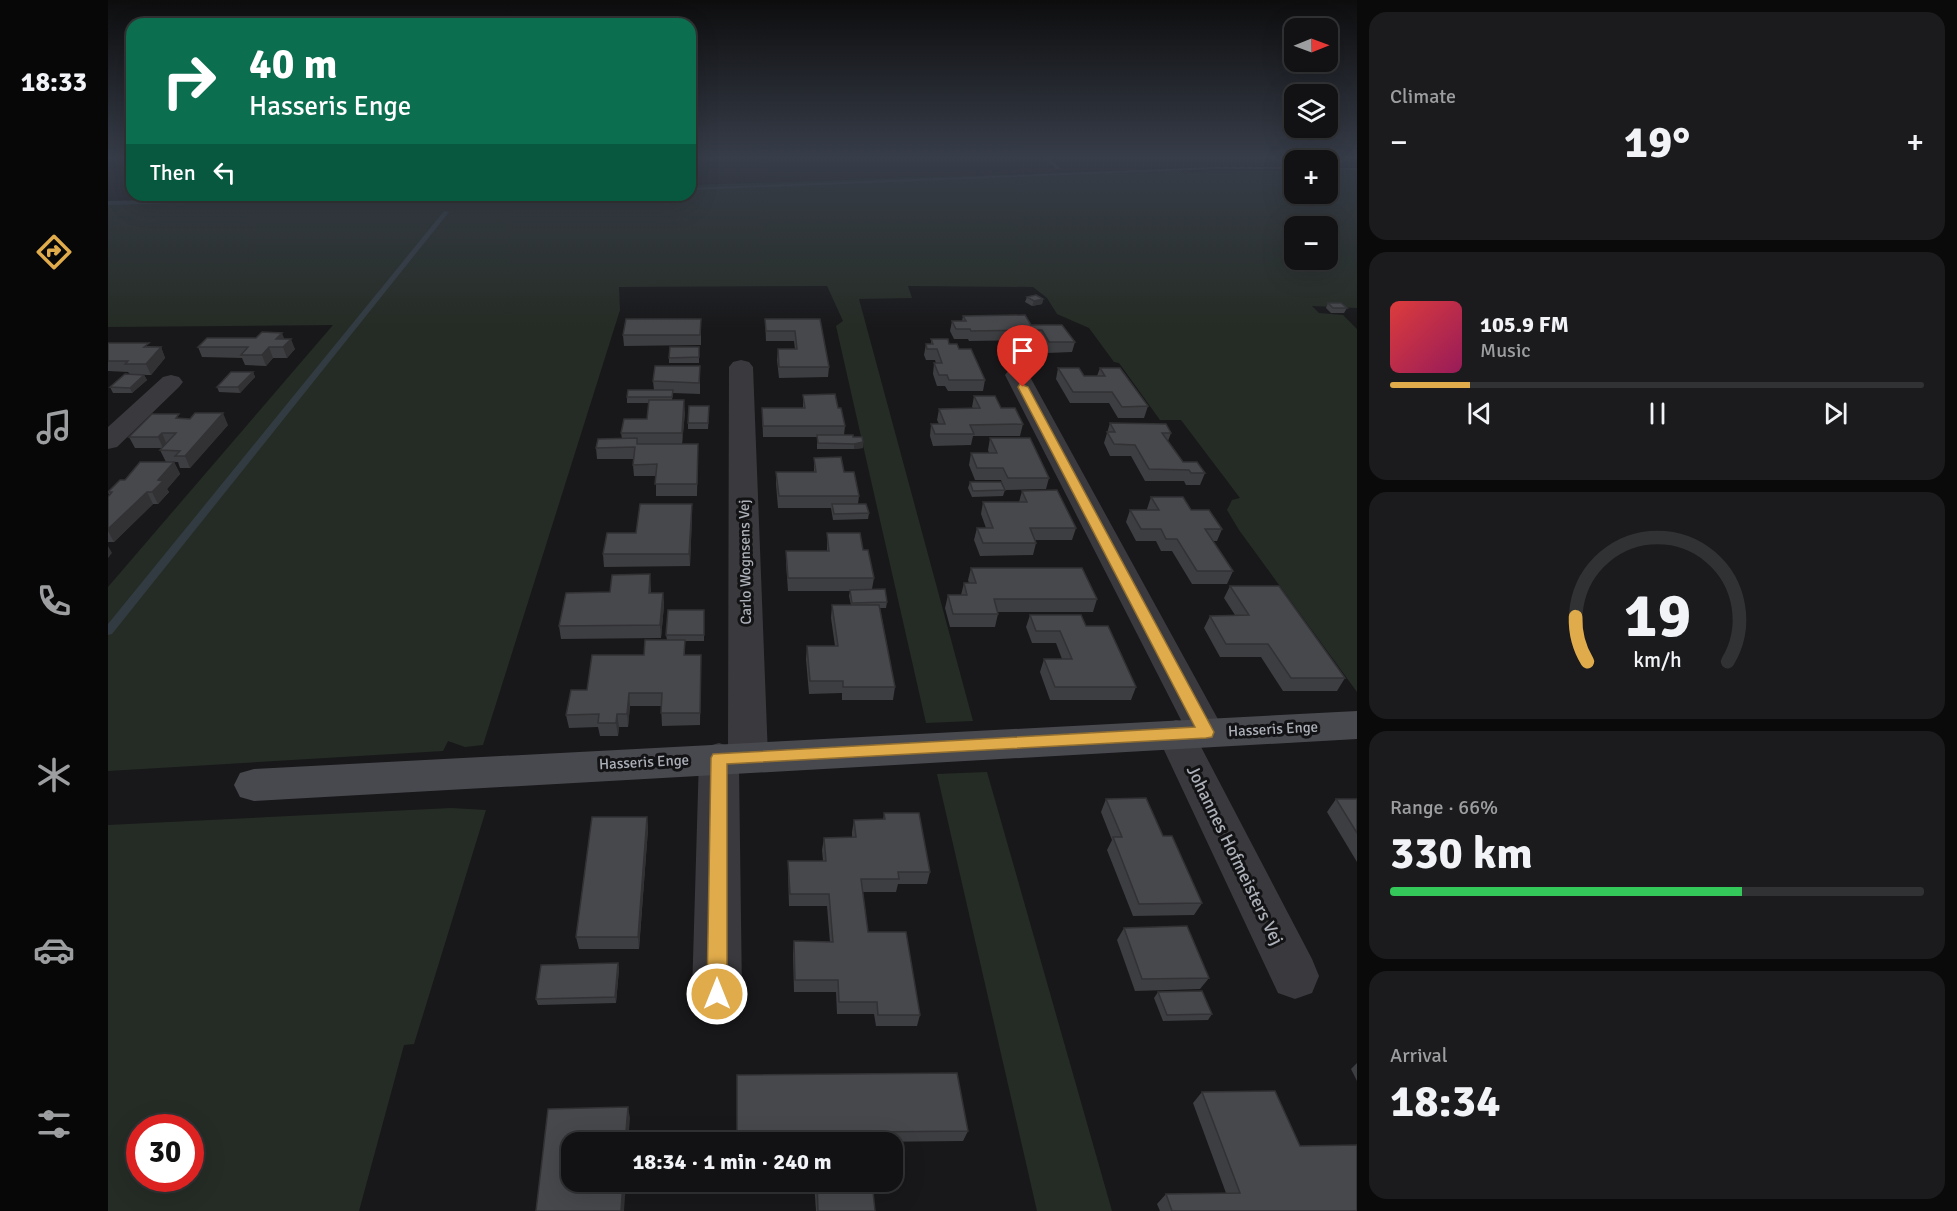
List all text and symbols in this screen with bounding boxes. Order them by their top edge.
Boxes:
north arrow [1284,18,1338,72]
map controls [1284,18,1338,270]
text: 40 m [249,39,338,90]
icon: right [150,42,228,120]
text: 18:33 [21,66,87,99]
button: layers [1284,84,1338,138]
text: Climate [1390,84,1456,109]
text: Hasseris Enge [249,90,411,123]
text: 19° [1624,115,1690,170]
text: − [1390,122,1408,163]
text: + [1906,122,1924,163]
button: + [1284,150,1338,204]
icon: left [208,156,241,189]
text: Then [150,159,196,186]
button: − [1284,216,1338,270]
icon: directions [33,231,75,273]
text: 105.9 FM [1480,311,1569,338]
pin [997,325,1048,387]
icon: arrive [1006,334,1039,367]
text: Music [1480,338,1531,363]
icon: previous [1463,397,1496,430]
icon: pause [1641,397,1674,430]
icon: next [1819,397,1852,430]
icon: music [33,406,75,448]
street label: Carlo Wognsens Vej [735,499,755,625]
text: 19 [1623,578,1691,655]
icon: phone [33,580,75,622]
text: km/h [1633,648,1681,674]
street label: Hasseris Enge [1228,718,1318,740]
street label: Hasseris Enge [599,751,689,773]
icon: climate [33,754,75,796]
street label: Johannes Hofmeisters Vej [1182,761,1288,949]
text: Range · 66% [1390,795,1498,820]
text: 330 km [1390,826,1533,881]
icon: car [33,929,75,971]
position arrow [685,962,749,1026]
text: Arrival [1390,1043,1448,1068]
text: 18:34 [1390,1074,1500,1129]
icon: filters [33,1103,75,1145]
speed limit sign: 30 [126,1114,204,1192]
text: 18:34 · 1 min · 240 m [632,1148,832,1175]

